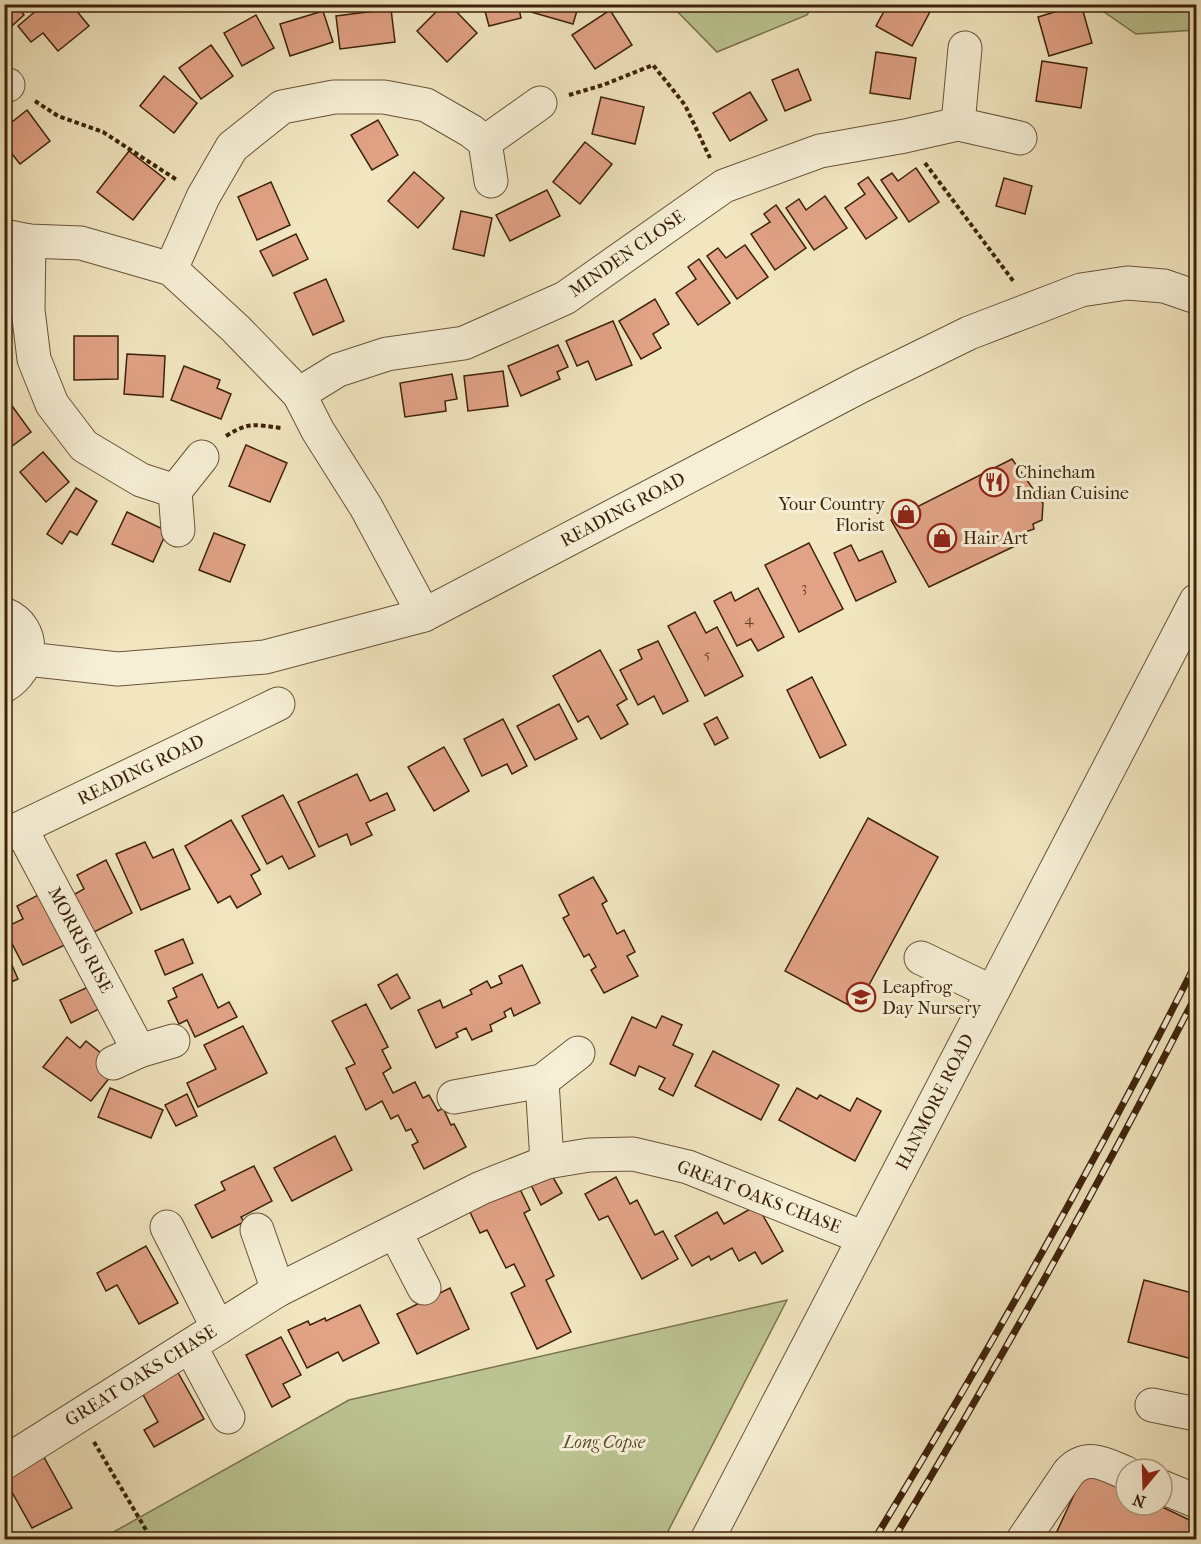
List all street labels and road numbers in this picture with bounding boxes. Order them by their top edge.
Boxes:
street label: MINDEN CLOSE [565,206,689,302]
street label: READING ROAD [557,468,689,552]
street label: READING ROAD [74,730,208,810]
street label: MORRIS RISE [43,883,117,997]
street label: HANMORE ROAD [892,1031,978,1173]
street label: GREAT OAKS CHASE [674,1156,844,1238]
street label: GREAT OAKS CHASE [62,1321,220,1431]

